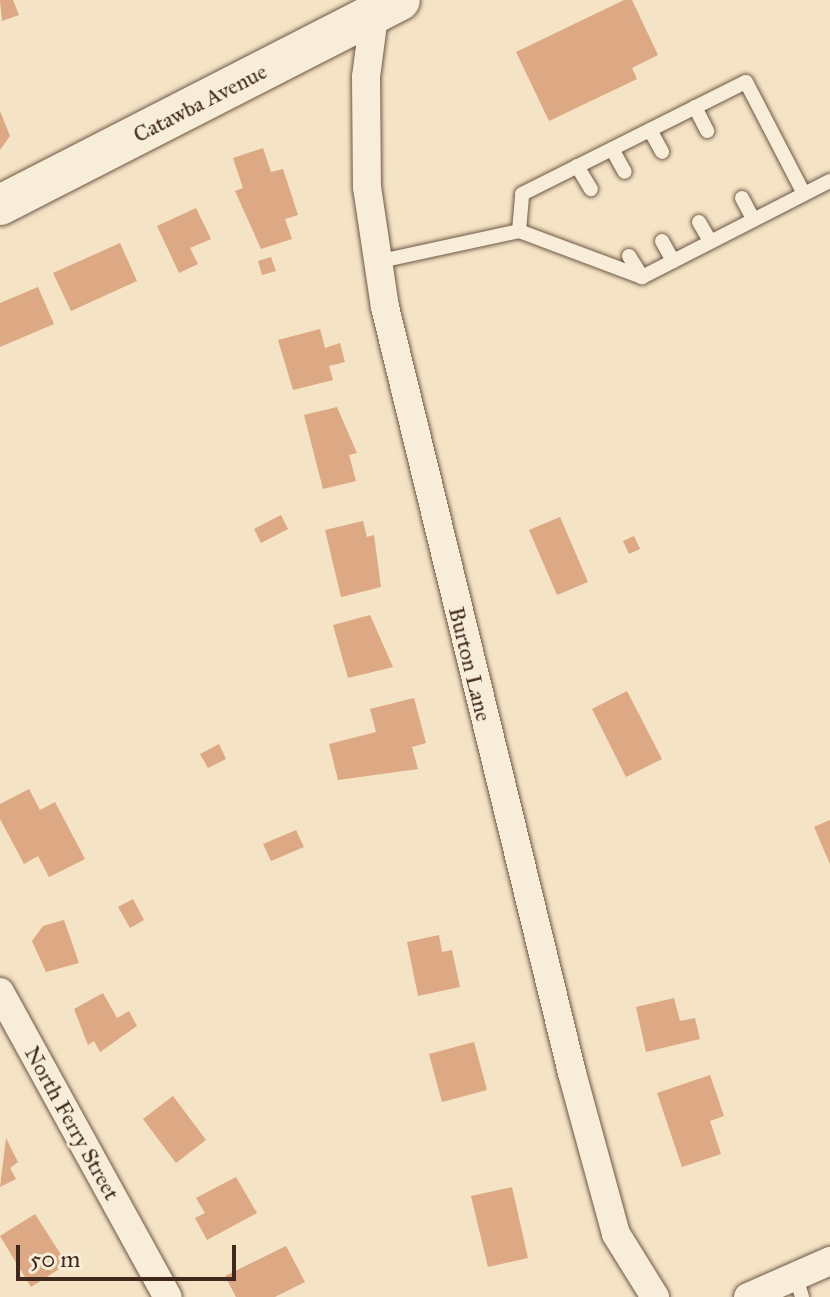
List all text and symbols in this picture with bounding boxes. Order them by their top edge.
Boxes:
street label: Catawba Avenue [129,58,271,148]
street label: Burton Lane [443,604,497,724]
street label: North Ferry Street [19,1042,125,1204]
scale bar [20,1229,240,1279]
text: 50 m [30,1244,80,1274]

